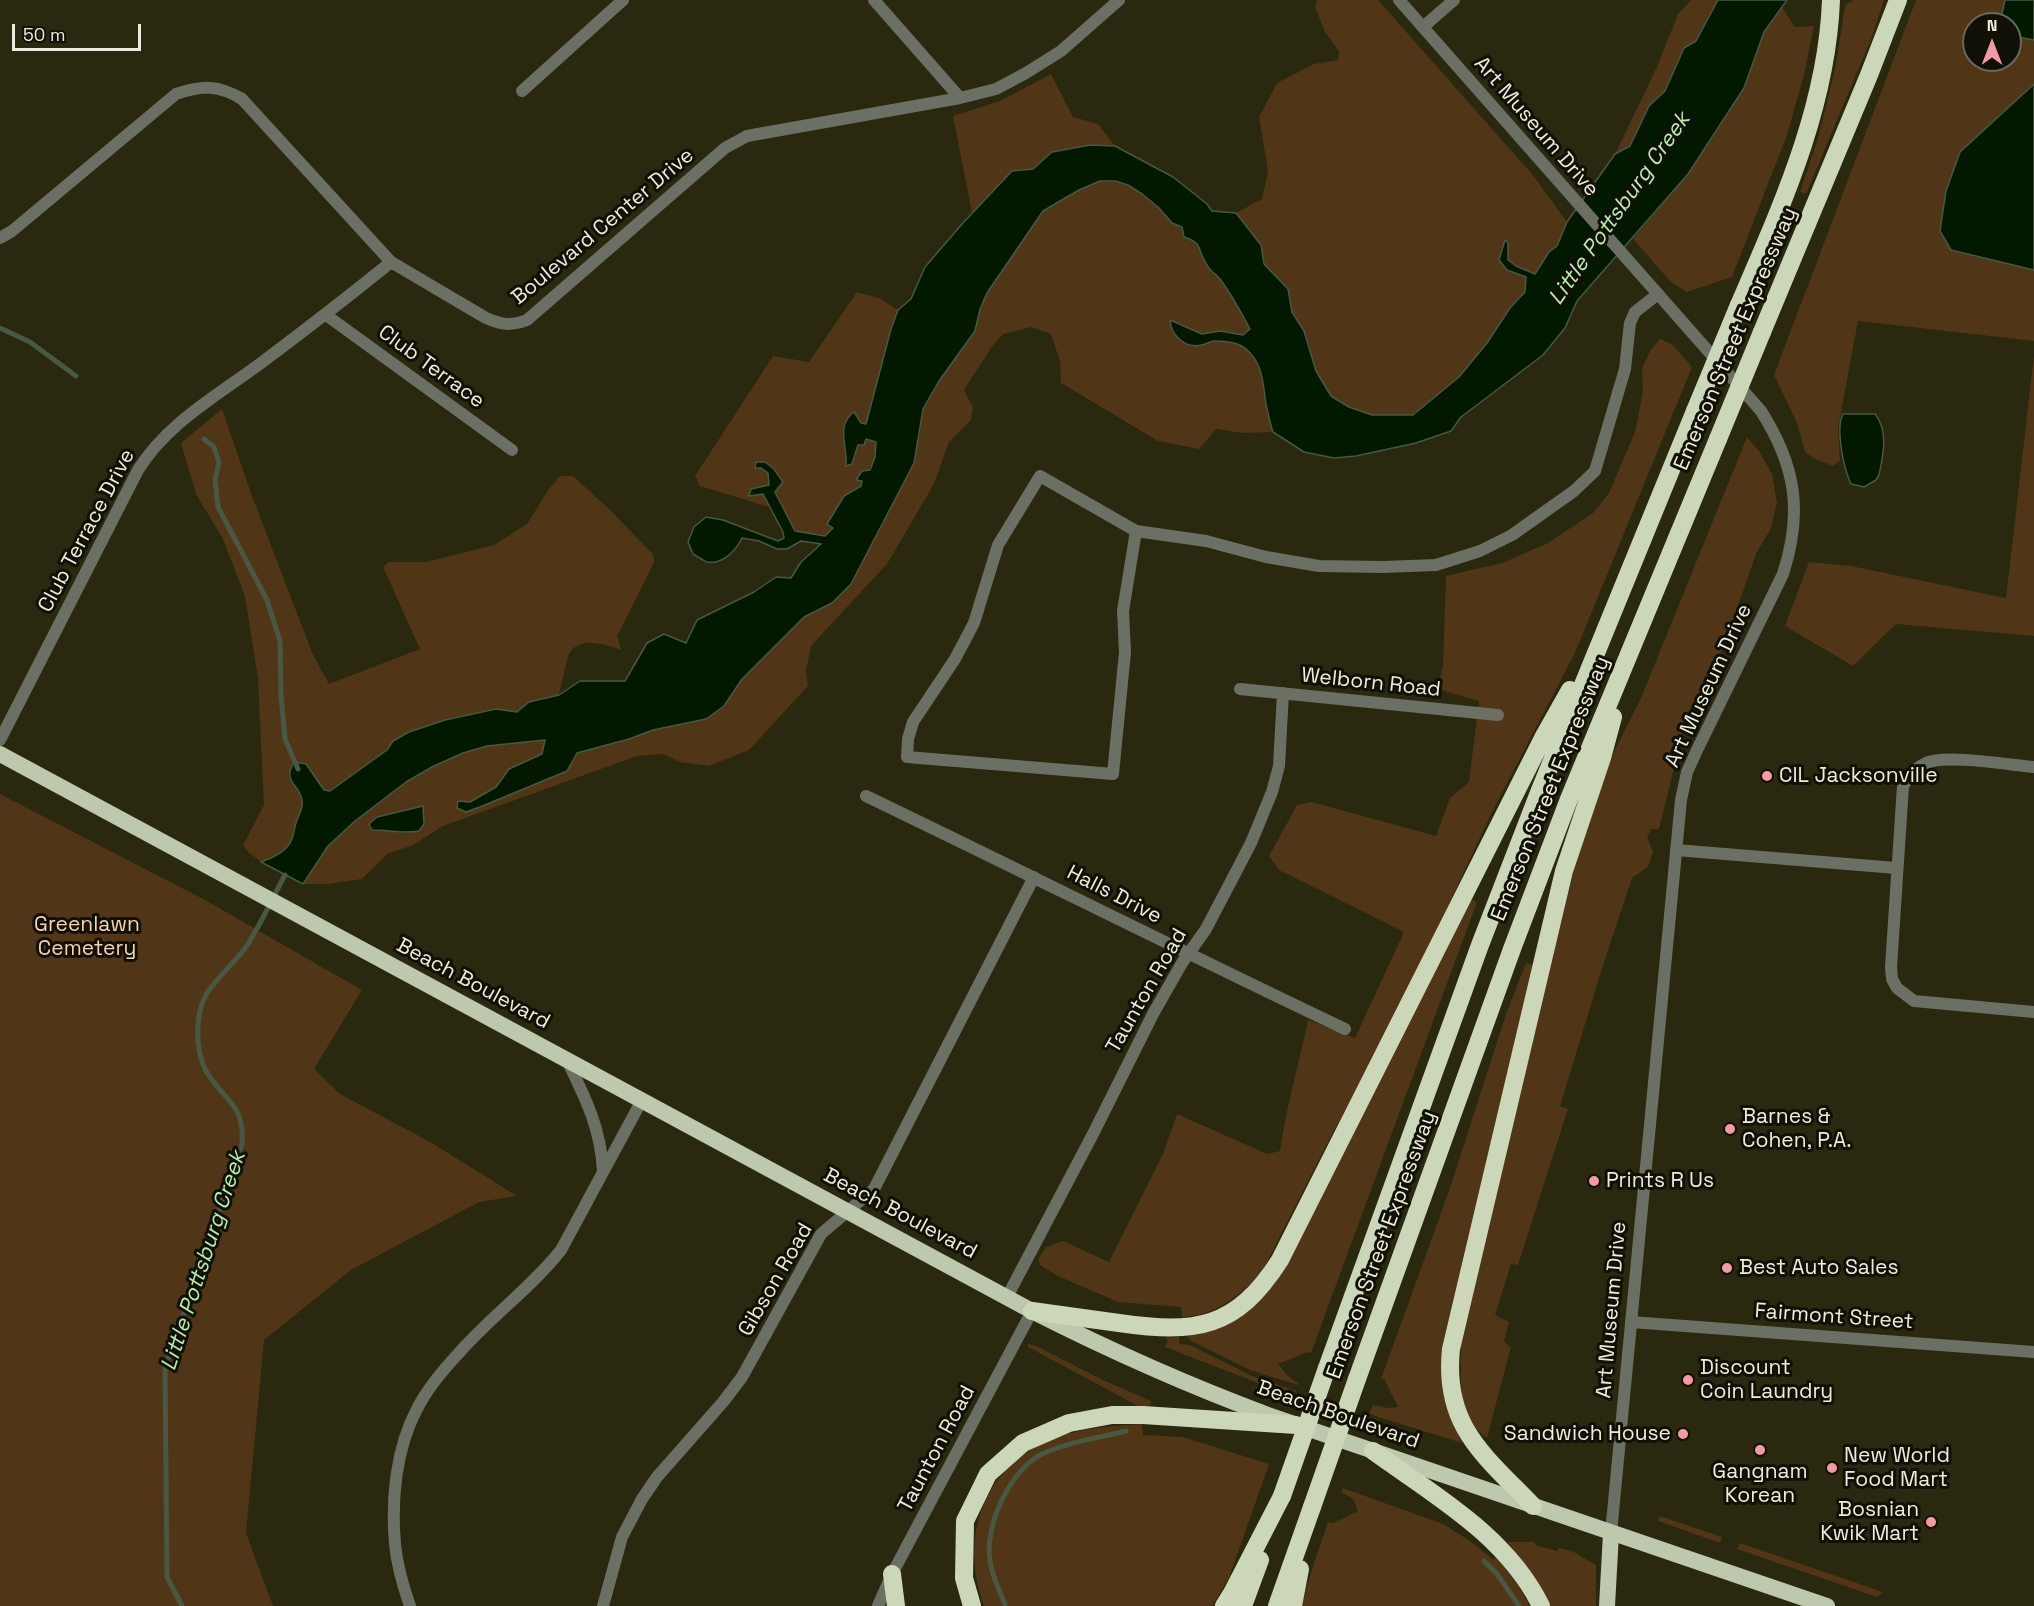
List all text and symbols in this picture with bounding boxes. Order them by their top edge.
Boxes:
scale bar [15,12,144,50]
north arrow [1962,12,2022,72]
text: N [1987,15,1997,36]
text: 50 m [23,23,65,46]
street label: Art Museum Drive [1468,52,1604,202]
water label: Little Pottsburg Creek [1543,108,1697,310]
street label: Boulevard Center Drive [507,143,699,311]
street label: Emerson Street Expressway [1669,204,1803,474]
street label: Club Terrace [373,320,489,414]
street label: Club Terrace Drive [33,445,141,617]
street label: Art Museum Drive [1660,600,1758,772]
street label: Emerson Street Expressway [1486,653,1616,925]
street label: Welborn Road [1300,663,1442,703]
place label: CIL Jacksonville [1779,763,1938,789]
marker: CIL Jacksonville [1760,769,1774,783]
street label: Halls Drive [1062,860,1166,930]
park label: Greenlawn Cemetery [34,912,140,962]
street label: Taunton Road [1101,924,1193,1058]
street label: Beach Boulevard [392,933,554,1035]
place label: Barnes & Cohen, P.A. [1742,1104,1851,1154]
street label: Emerson Street Expressway [1322,1108,1442,1382]
marker: Barnes & Cohen, P.A. [1723,1122,1737,1136]
water label: Little Pottsburg Creek [156,1148,252,1374]
street label: Beach Boulevard [819,1163,981,1265]
place label: Prints R Us [1606,1168,1714,1194]
marker: Prints R Us [1587,1174,1601,1188]
street label: Gibson Road [733,1219,819,1341]
street label: Art Museum Drive [1592,1221,1632,1399]
place label: Best Auto Sales [1739,1255,1899,1281]
marker: Best Auto Sales [1720,1261,1734,1275]
street label: Fairmont Street [1754,1299,1914,1335]
place label: Discount Coin Laundry [1700,1355,1833,1405]
marker: Discount Coin Laundry [1681,1373,1695,1387]
street label: Beach Boulevard [1254,1375,1422,1455]
street label: Taunton Road [893,1381,981,1517]
place label: Sandwich House [1504,1421,1671,1447]
marker: Sandwich House [1676,1427,1690,1441]
marker: Gangnam Korean [1753,1443,1767,1457]
place label: New World Food Mart [1844,1443,1950,1493]
place label: Gangnam Korean [1712,1459,1808,1509]
marker: New World Food Mart [1825,1461,1839,1475]
place label: Bosnian Kwik Mart [1820,1497,1919,1547]
marker: Bosnian Kwik Mart [1924,1515,1938,1529]

